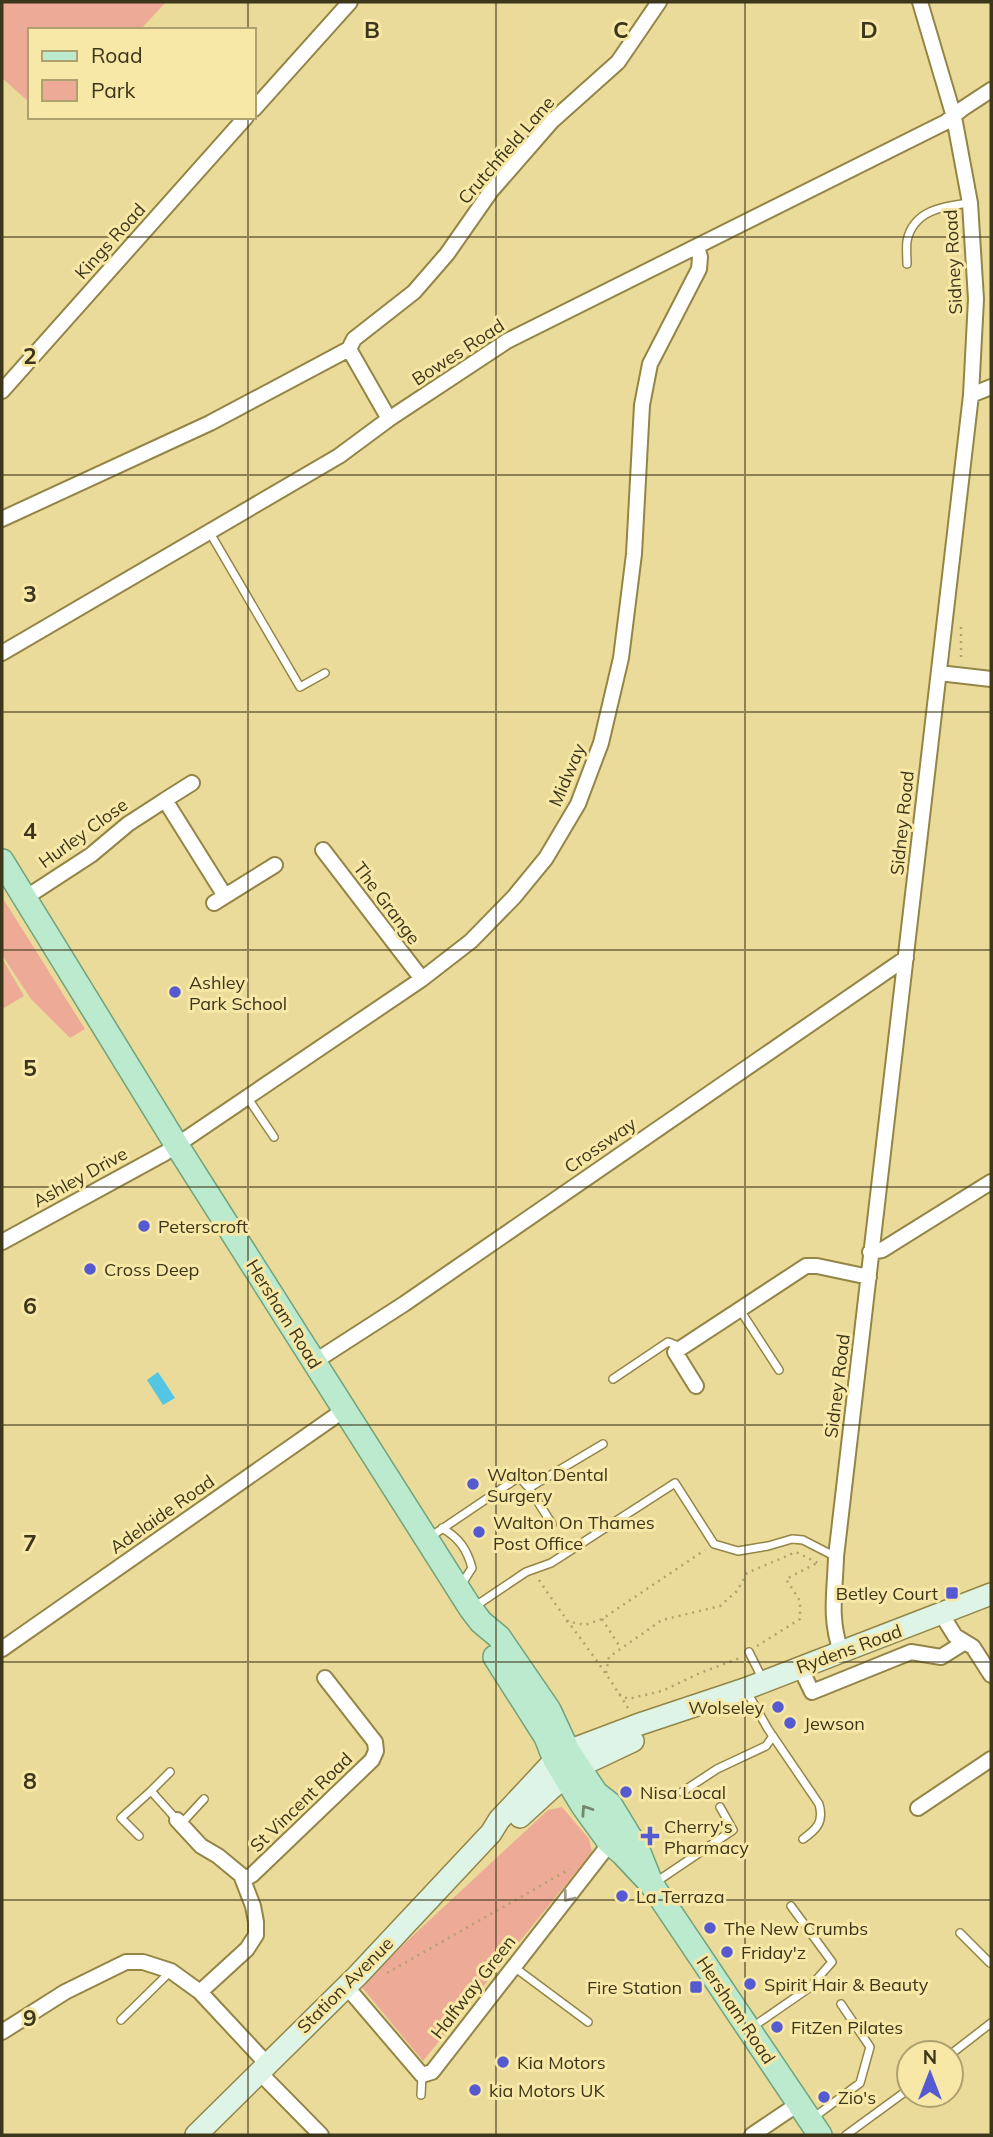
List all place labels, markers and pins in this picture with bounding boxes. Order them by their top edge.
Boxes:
place label: Ashley Park School [189,971,287,1015]
marker: Ashley Park School [167,984,183,1000]
place label: Peterscroft [158,1215,248,1238]
marker: Peterscroft [136,1218,152,1234]
place label: Cross Deep [104,1258,199,1281]
marker: Cross Deep [82,1261,98,1277]
place label: Walton Dental Surgery [487,1463,608,1507]
marker: Walton Dental Surgery [465,1476,481,1492]
place label: Walton On Thames Post Office [493,1511,655,1555]
marker: Walton On Thames Post Office [471,1524,487,1540]
place label: Betley Court [836,1582,938,1605]
marker: Betley Court [944,1585,960,1601]
place label: Wolseley [688,1696,764,1719]
marker: Wolseley [770,1699,786,1715]
place label: Jewson [804,1712,865,1735]
marker: Jewson [782,1715,798,1731]
place label: Nisa Local [640,1781,726,1804]
marker: Nisa Local [618,1784,634,1800]
place label: Cherry's Pharmacy [664,1815,749,1859]
marker: Cherry's Pharmacy [642,1828,658,1844]
place label: La Terraza [636,1885,724,1908]
marker: La Terraza [614,1888,630,1904]
place label: The New Crumbs [724,1917,868,1940]
marker: The New Crumbs [702,1920,718,1936]
place label: Friday'z [741,1941,806,1964]
marker: Friday'z [719,1944,735,1960]
place label: Spirit Hair & Beauty [764,1973,929,1996]
place label: Fire Station [587,1976,682,1999]
marker: Spirit Hair & Beauty [742,1976,758,1992]
marker: Fire Station [688,1979,704,1995]
place label: FitZen Pilates [791,2016,903,2039]
marker: FitZen Pilates [769,2019,785,2035]
place label: Kia Motors [517,2051,606,2074]
marker: Kia Motors [495,2054,511,2070]
place label: kia Motors UK [489,2079,605,2102]
marker: kia Motors UK [467,2082,483,2098]
place label: Zio's [838,2086,876,2109]
marker: Zio's [816,2089,832,2105]

